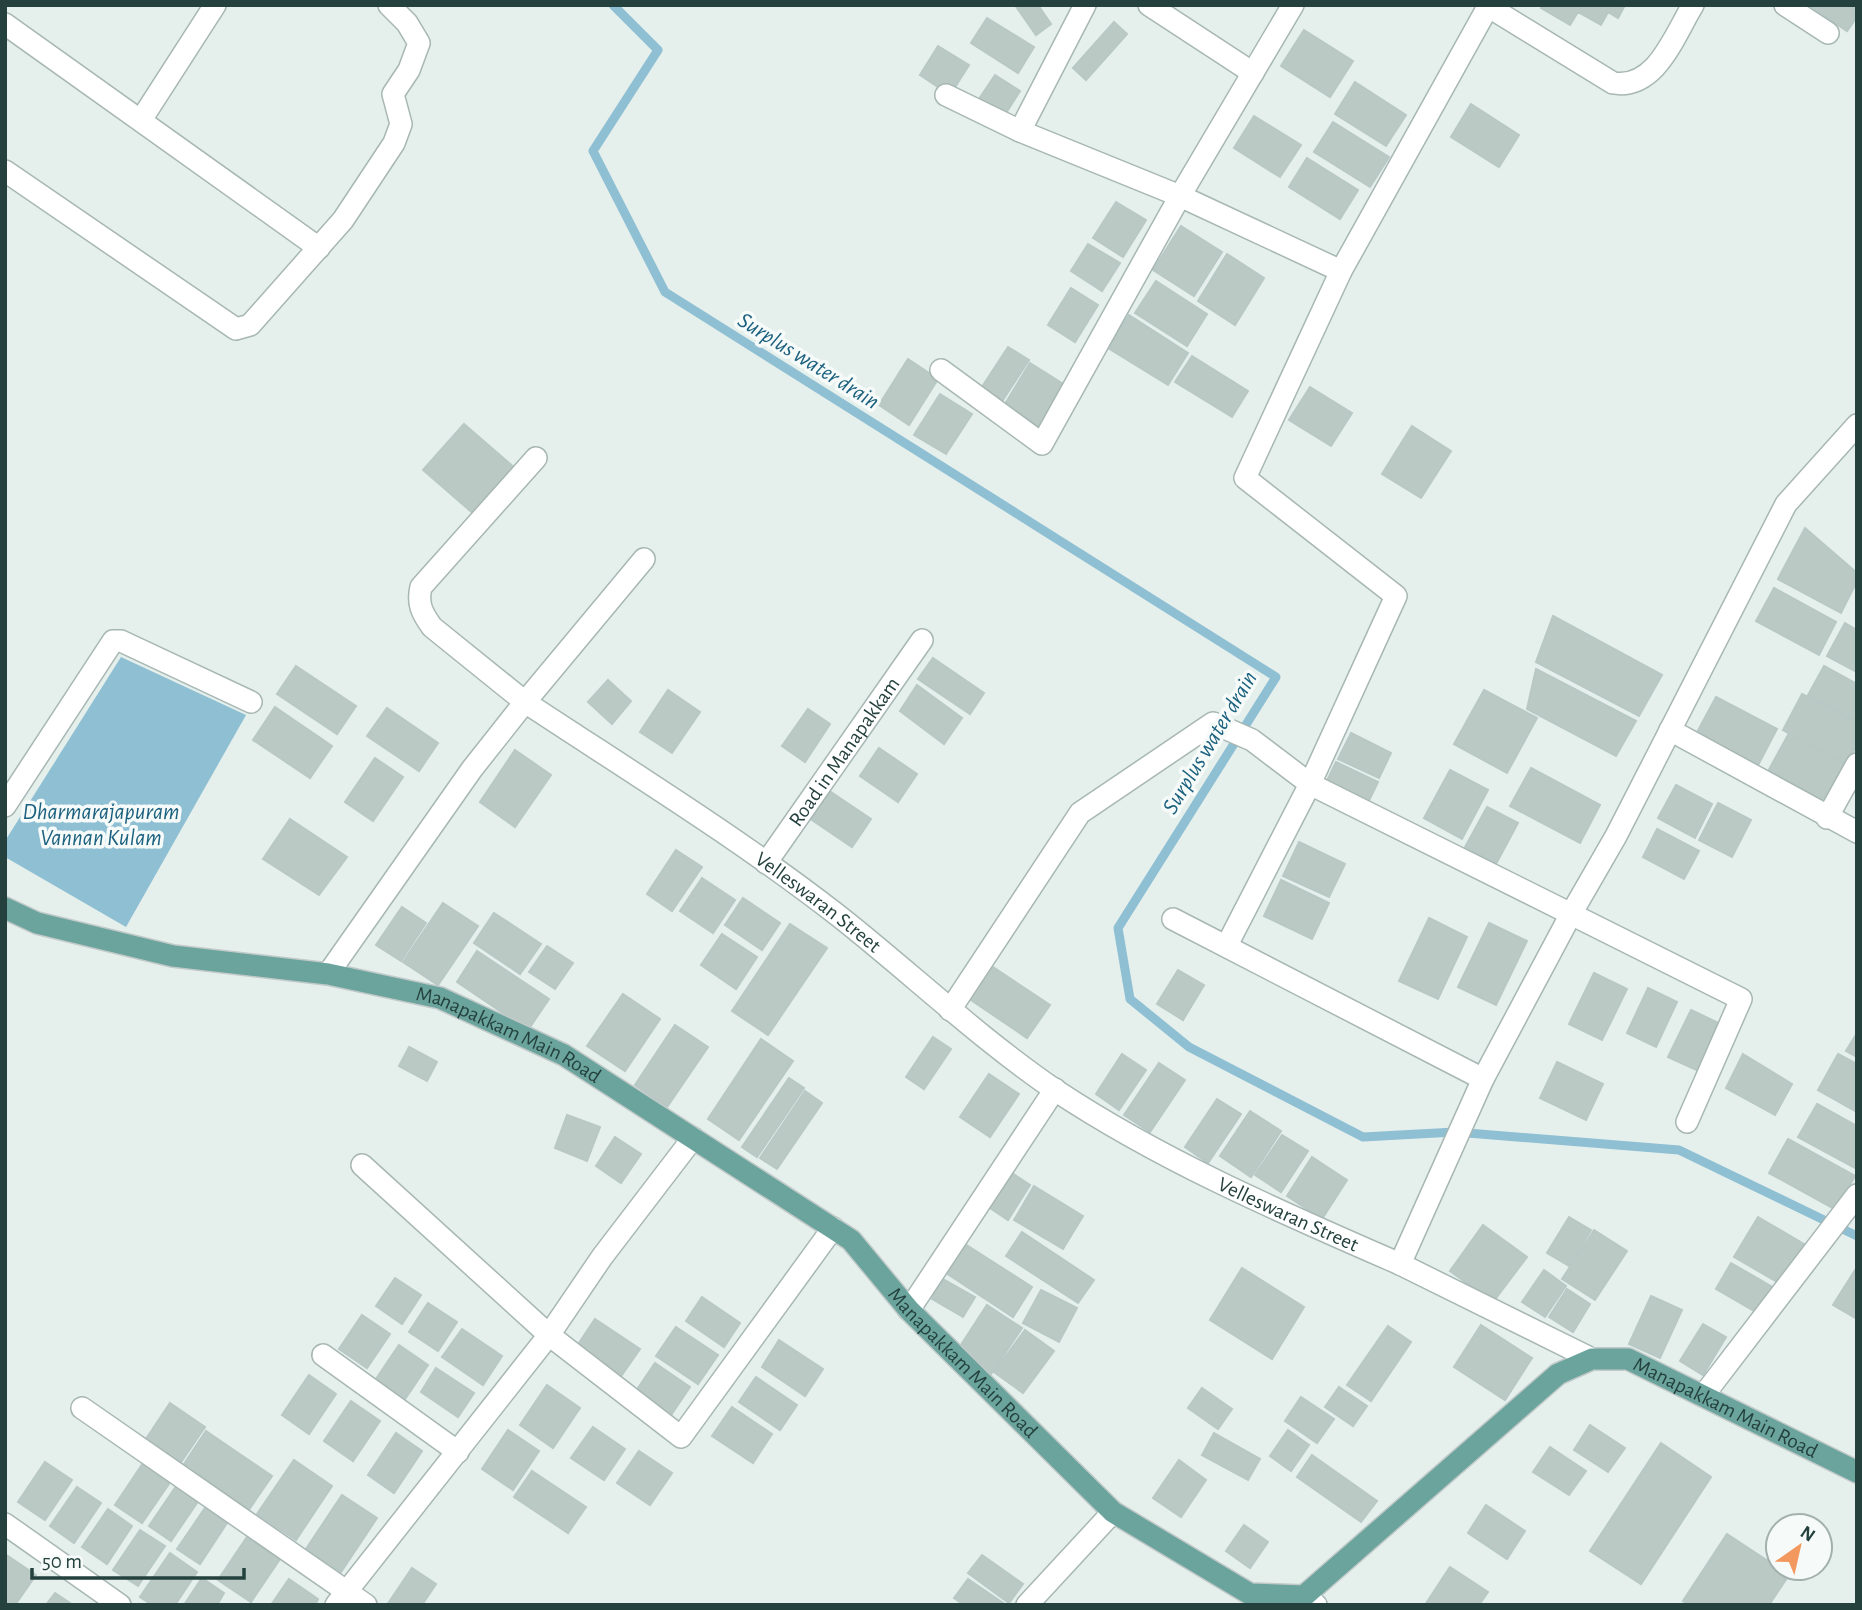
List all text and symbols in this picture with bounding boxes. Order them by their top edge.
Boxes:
water label: Surplus water drain [734,309,883,414]
water label: Surplus water drain [1159,668,1262,818]
street label: Road in Manapakkam [785,674,904,830]
water label: Dharmarajapuram Vannan Kulam [22,801,180,850]
street label: Velleswaran Street [751,848,885,957]
street label: Manapakkam Main Road [414,983,605,1087]
street label: Velleswaran Street [1215,1173,1362,1256]
street label: Manapakkam Main Road [884,1284,1042,1442]
street label: Manapakkam Main Road [1630,1353,1821,1462]
north arrow [1764,1512,1834,1582]
text: N [1797,1523,1818,1546]
scale bar [32,1536,243,1580]
text: 50 m [42,1551,82,1572]

